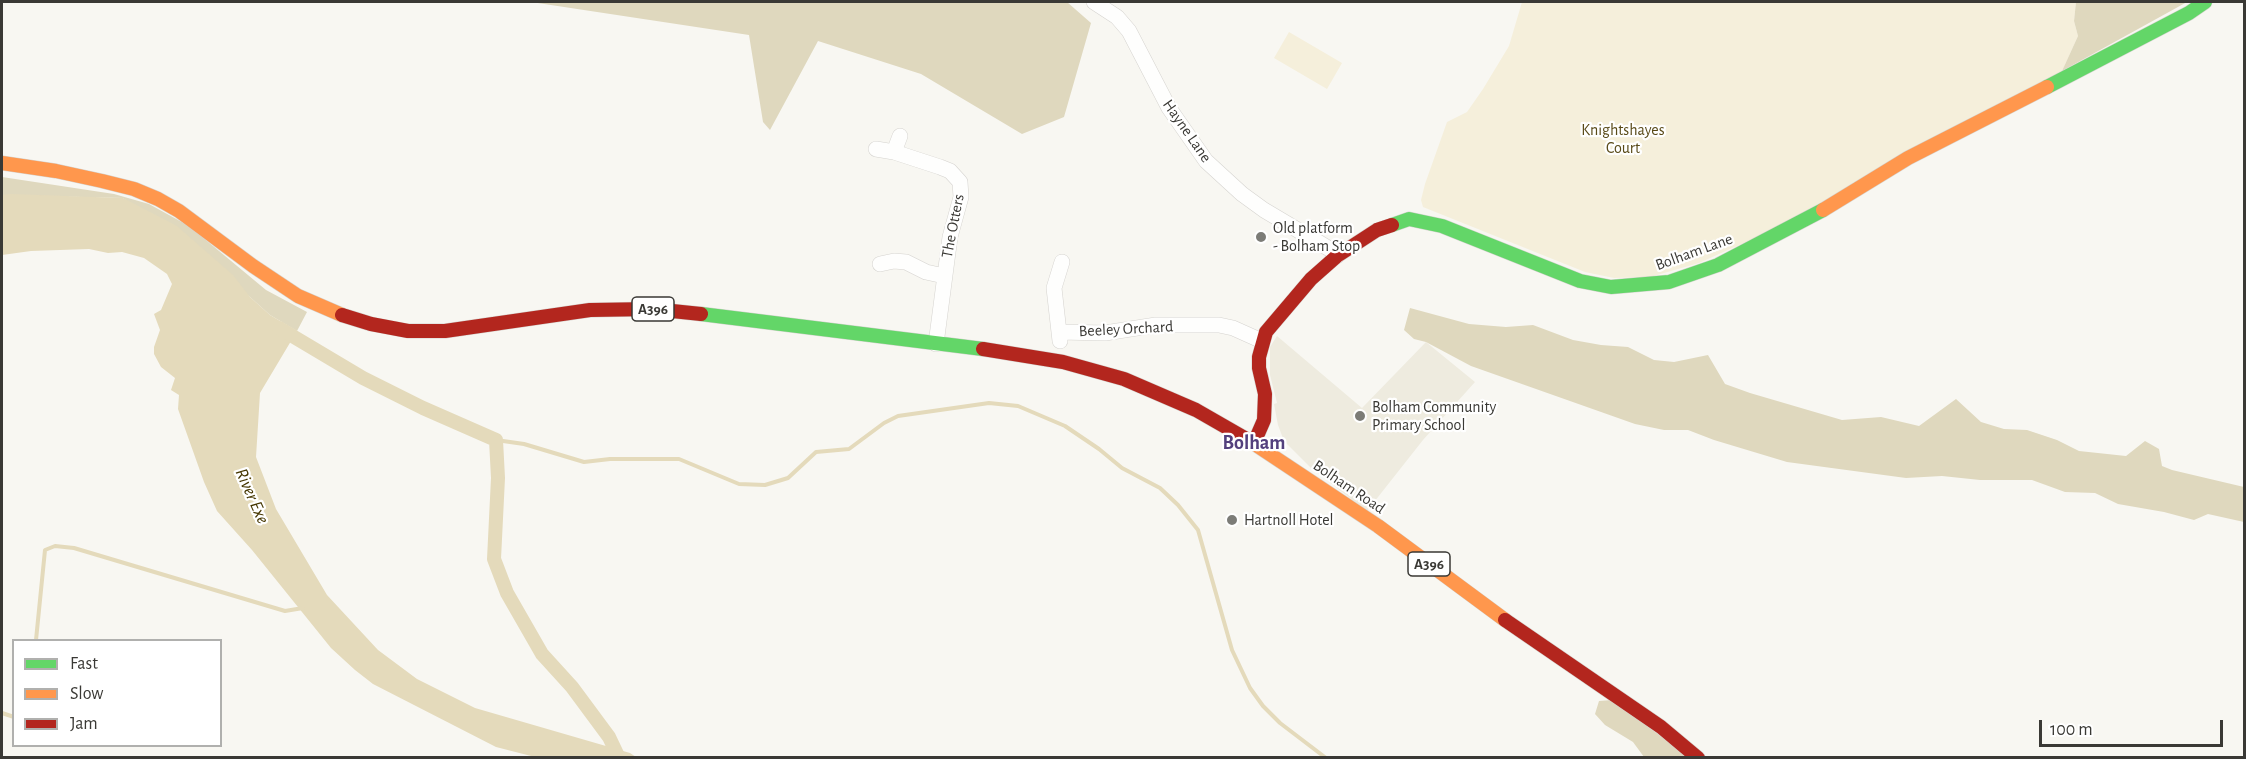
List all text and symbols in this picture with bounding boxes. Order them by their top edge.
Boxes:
street label: Hayne Lane [1158,96,1216,166]
park label: Knightshayes Court [1581,120,1665,158]
street label: The Otters [937,192,969,260]
place label: Old platform - Bolham Stop [1273,218,1360,256]
street label: Bolham Lane [1653,229,1735,275]
marker: Old platform - Bolham Stop [1254,230,1268,244]
road number: A396 [632,297,674,321]
street label: Beeley Orchard [1078,317,1174,341]
place label: Bolham Community Primary School [1372,397,1496,435]
marker: Bolham Community Primary School [1353,409,1367,423]
district label: Bolham [1223,431,1285,455]
street label: Bolham Road [1309,456,1389,518]
water label: River Exe [230,465,274,527]
place label: Hartnoll Hotel [1244,510,1333,530]
marker: Hartnoll Hotel [1225,513,1239,527]
road number: A396 [1408,552,1450,576]
legend [12,639,222,747]
text: Fast [70,655,98,673]
text: Slow [70,685,103,703]
scale bar [2042,708,2226,746]
text: Jam [70,715,98,733]
text: 100 m [2050,721,2093,739]

